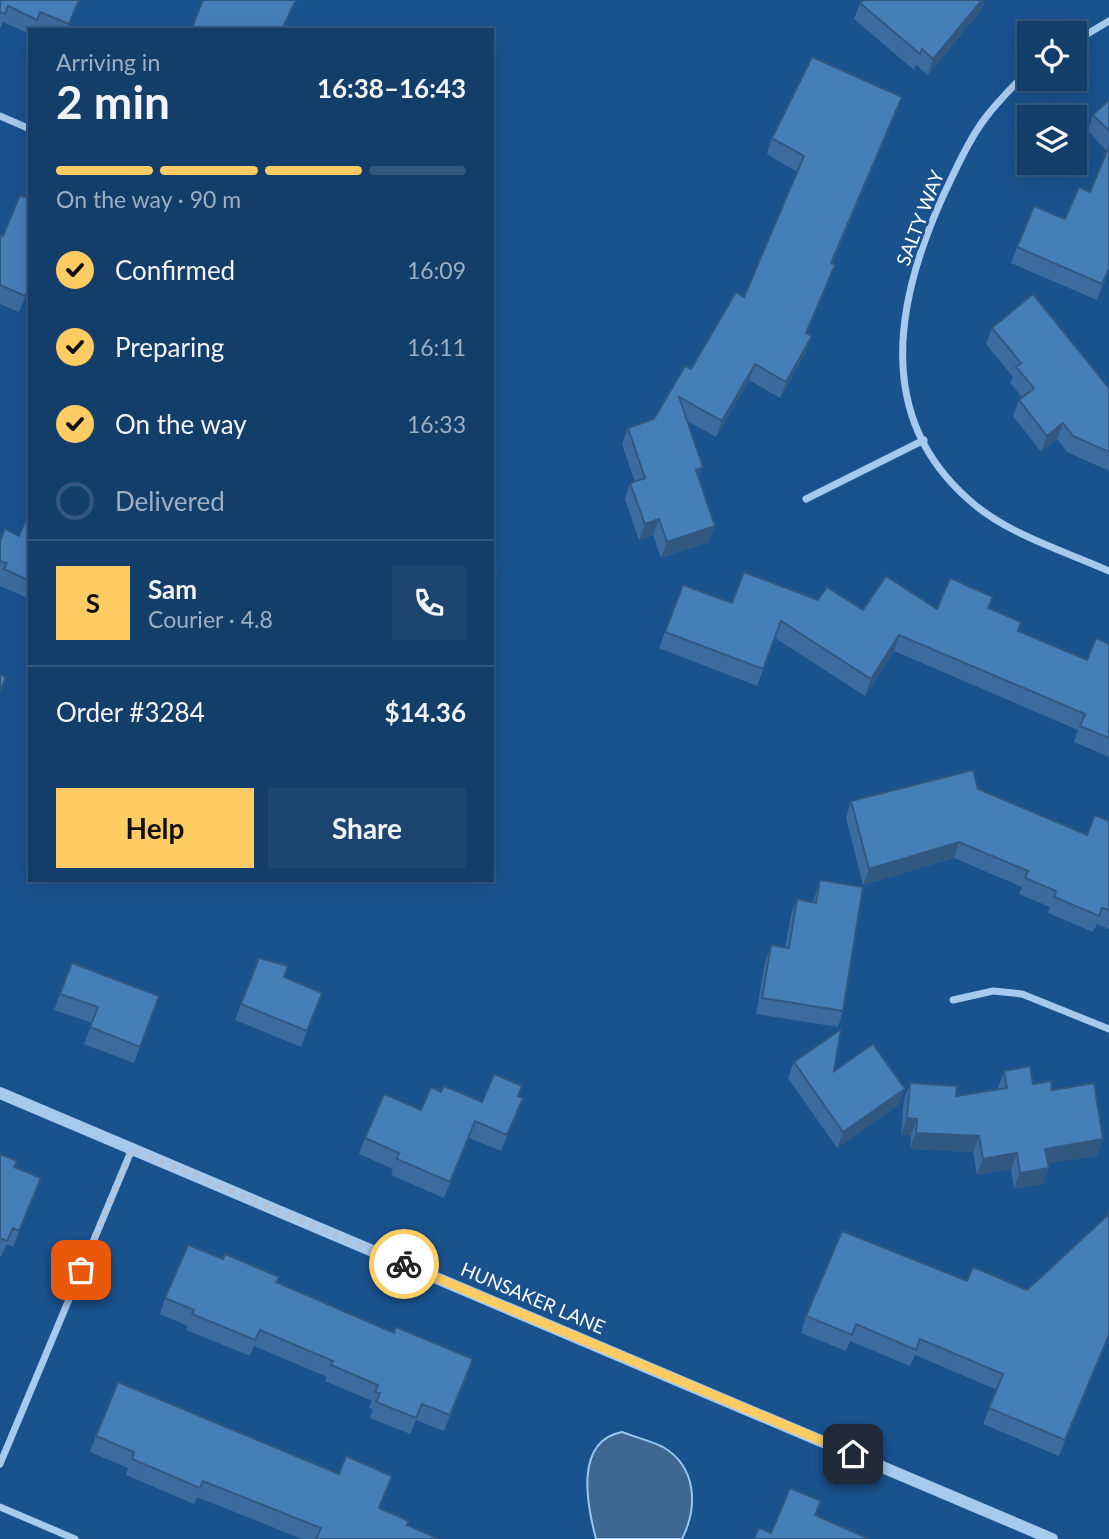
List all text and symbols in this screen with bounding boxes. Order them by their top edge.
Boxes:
map controls [1017,21,1087,175]
button: locate [1017,21,1087,91]
text: Arriving in [56,48,160,76]
text: 16:38–16:43 [317,72,466,104]
text: 2 min [56,74,170,129]
button: layers [1017,105,1087,175]
street label: SALTY WAY [891,167,948,269]
text: On the way · 90 m [56,185,241,213]
icon: check [56,251,94,289]
text: Confirmed [115,254,235,286]
text: 16:09 [407,256,466,284]
icon: check [56,328,94,366]
text: Preparing [115,331,224,363]
text: 16:11 [407,333,466,361]
icon: check [56,405,94,443]
text: On the way [115,408,247,440]
text: 16:33 [407,410,466,438]
text: Delivered [115,485,225,517]
button: phone [392,566,466,640]
text: Sam [148,573,197,605]
text: S [86,587,100,619]
text: Courier · 4.8 [148,605,273,633]
text: Order #3284 [56,696,205,728]
text: $14.36 [384,696,466,728]
button: Help [56,788,254,868]
button: Share [268,788,466,868]
courier [369,1229,439,1299]
pin [51,1240,111,1300]
icon: bike [385,1245,423,1283]
icon: bag [62,1251,100,1289]
street label: HUNSAKER LANE [458,1257,609,1338]
pin [823,1424,883,1484]
icon: home [834,1435,872,1473]

